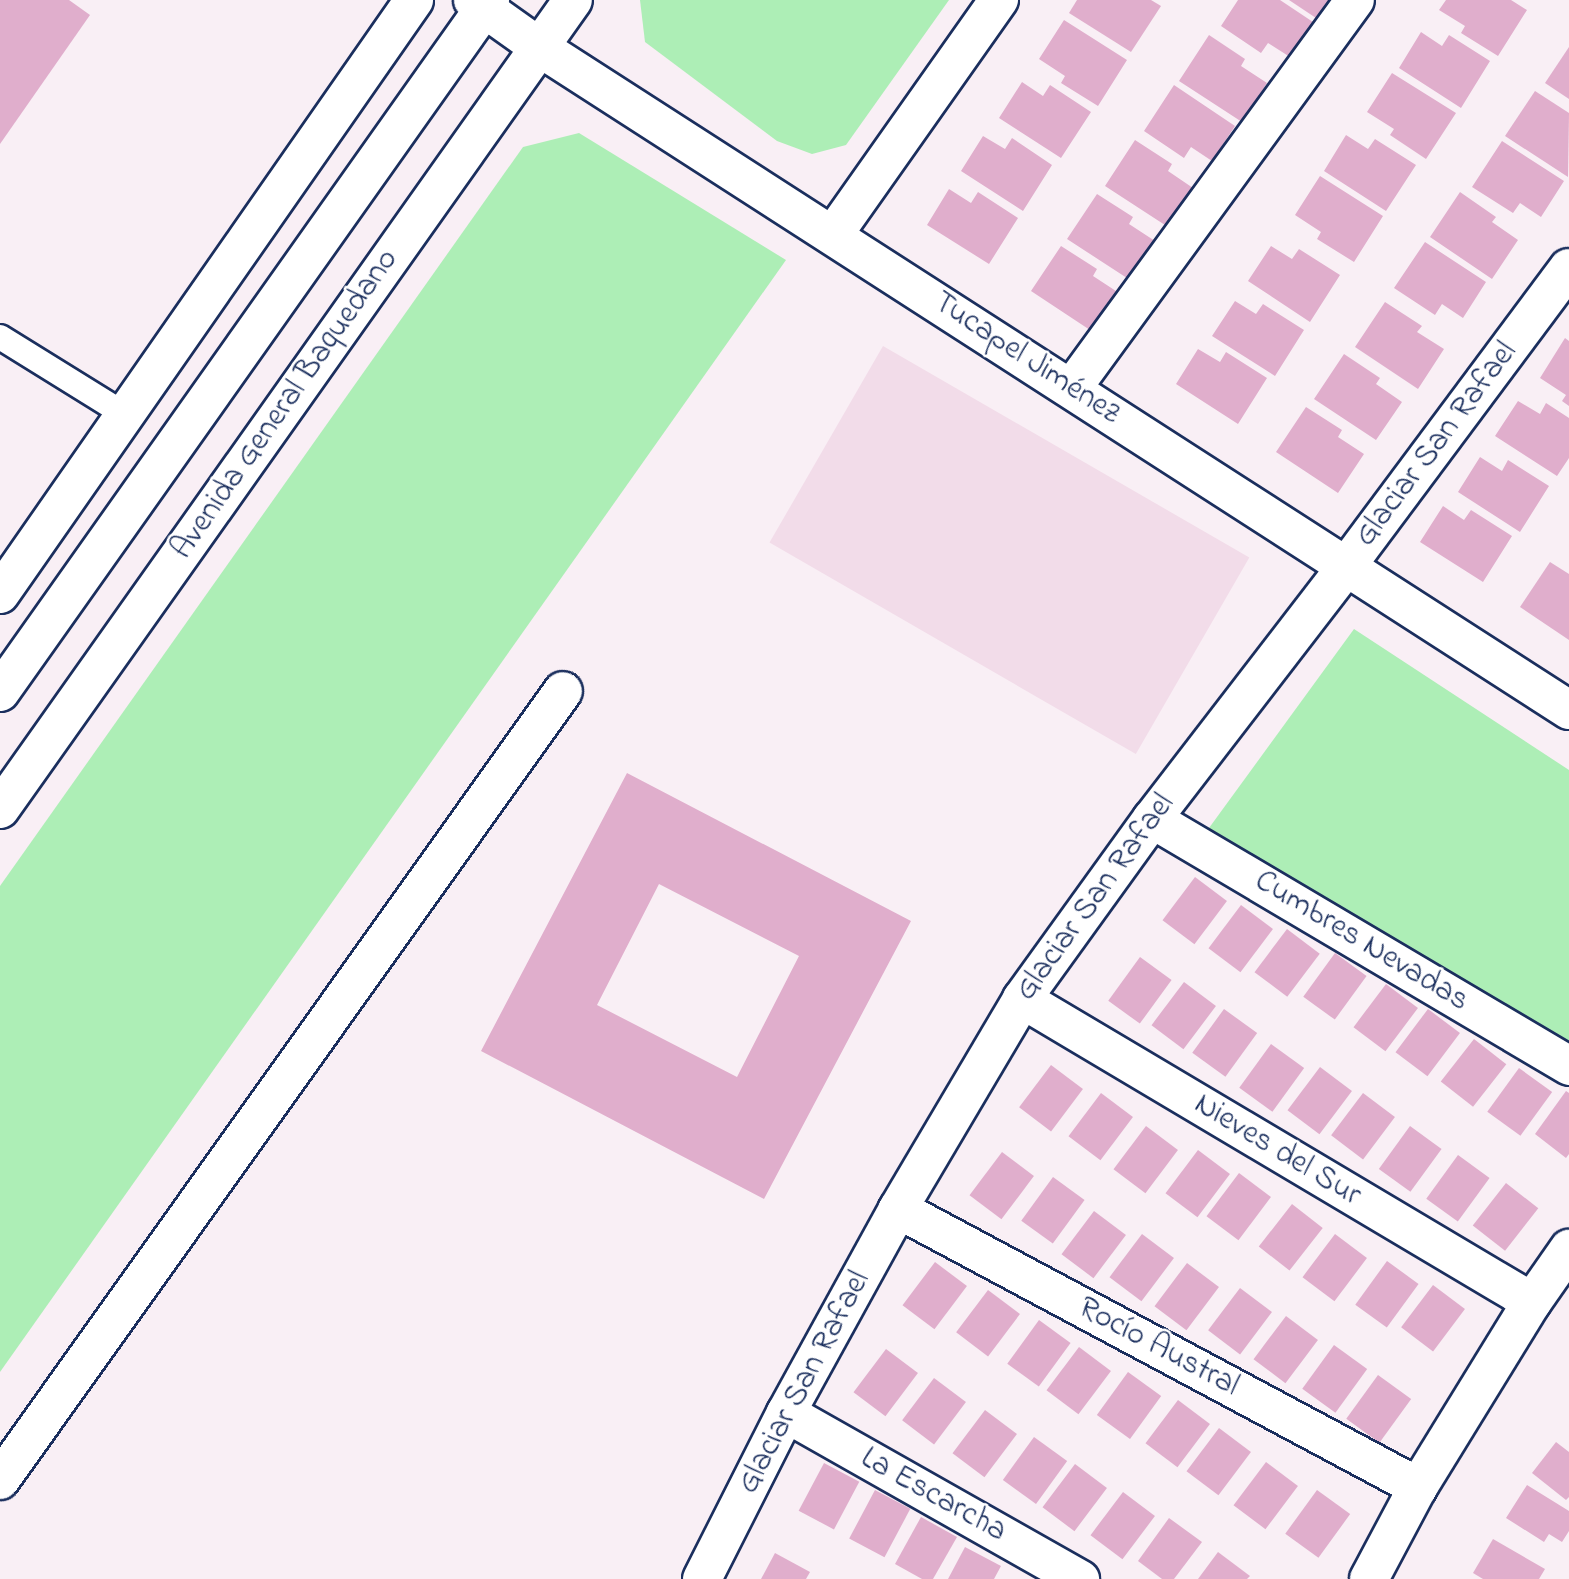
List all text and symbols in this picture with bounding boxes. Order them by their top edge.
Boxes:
street label: Avenida General Baquedano [164,243,408,567]
street label: Tucapel Jiménez [925,284,1127,434]
street label: Glaciar San Rafael [1348,335,1526,555]
street label: Glaciar San Rafael [1008,787,1184,1009]
street label: Cumbres Nevadas [1247,863,1475,1021]
street label: Nieves del Sur [1187,1086,1367,1216]
street label: Glaciar San Rafael [730,1265,880,1501]
street label: Rocío Austral [1071,1290,1245,1406]
street label: La Escarcha [853,1440,1013,1552]

